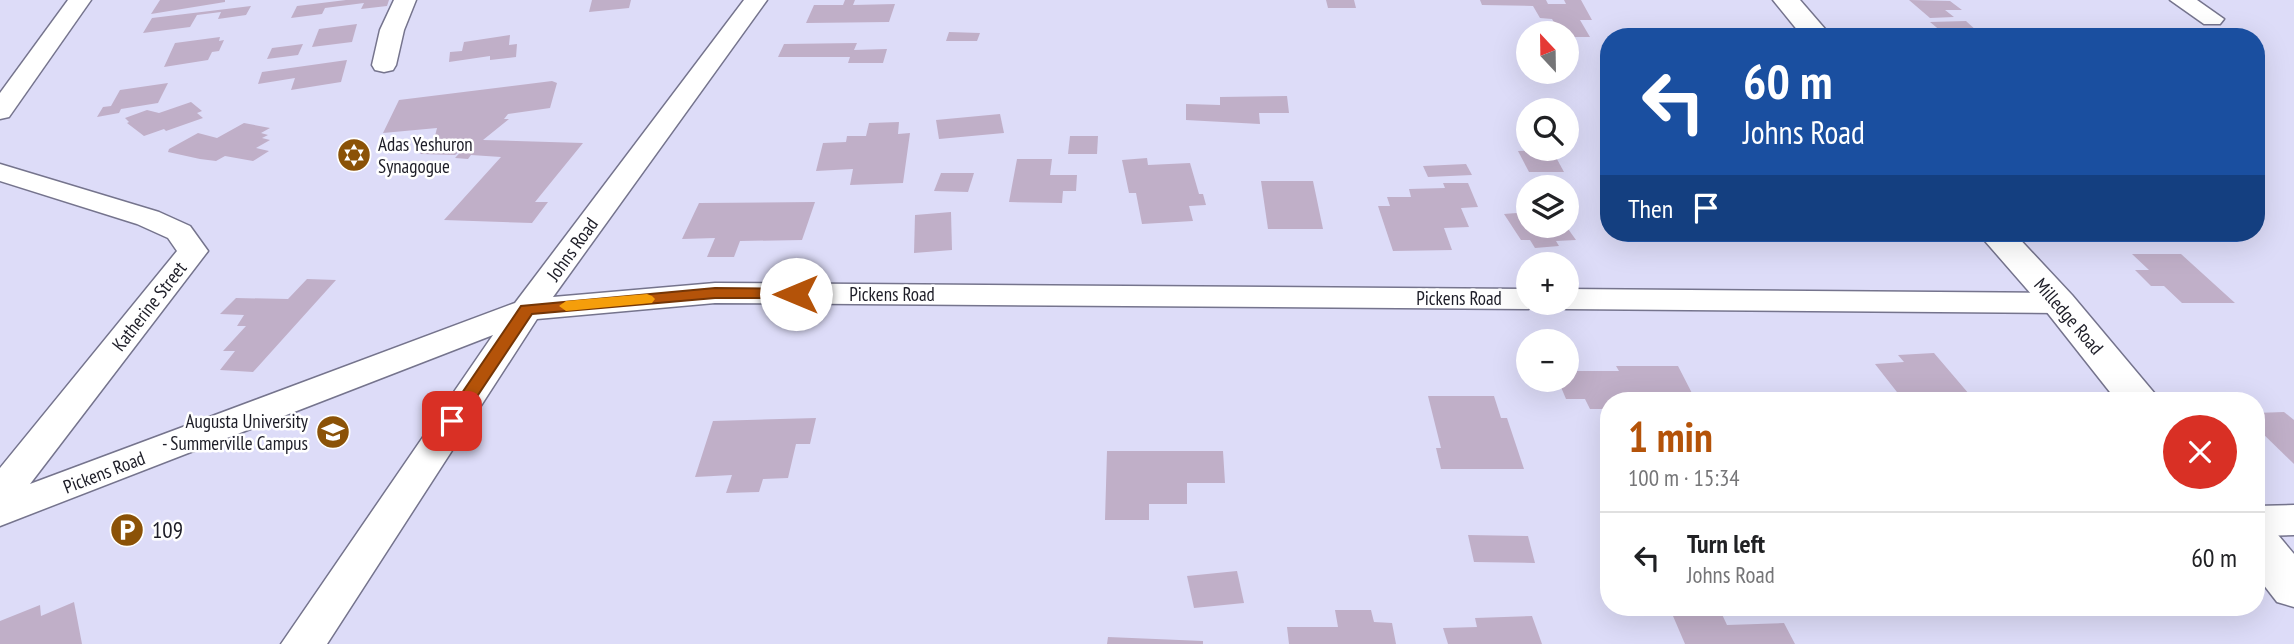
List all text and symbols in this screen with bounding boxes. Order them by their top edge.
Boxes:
north arrow [1516,21,1578,84]
map controls [1516,21,1579,392]
text: 60 m [1743,49,1832,113]
icon: left [1628,56,1719,147]
button: search [1516,98,1579,161]
text: Johns Road [1743,111,1865,153]
place label: Adas Yeshuron Synagogue [378,132,473,178]
synagogue icon: Adas Yeshuron Synagogue [335,136,373,174]
button: layers [1516,175,1579,238]
icon: arrive [1687,189,1725,227]
text: Then [1628,192,1673,225]
street label: Johns Road [540,213,603,286]
button: + [1516,252,1579,315]
street label: Katherine Street [107,256,192,356]
position arrow [759,257,833,331]
street label: Milledge Road [2029,273,2109,359]
street label: Pickens Road [849,282,935,306]
street label: Pickens Road [1416,286,1502,310]
button: − [1516,329,1579,392]
pin [422,391,482,451]
icon: arrive [433,402,471,440]
place label: Augusta University - Summerville Campus [162,409,309,455]
text: 1 min [1628,409,1713,464]
school or university icon: Augusta University - Summerville Campus [314,413,352,451]
button: close [2163,415,2237,489]
street label: Pickens Road [60,445,148,499]
text: 100 m · 15:34 [1628,463,1740,492]
parking icon: 109 [108,511,146,549]
place label: 109 [152,515,183,544]
text: Turn left [1687,527,1765,560]
icon: left [1628,539,1666,577]
text: 60 m [2191,541,2237,574]
text: Johns Road [1687,560,1775,589]

